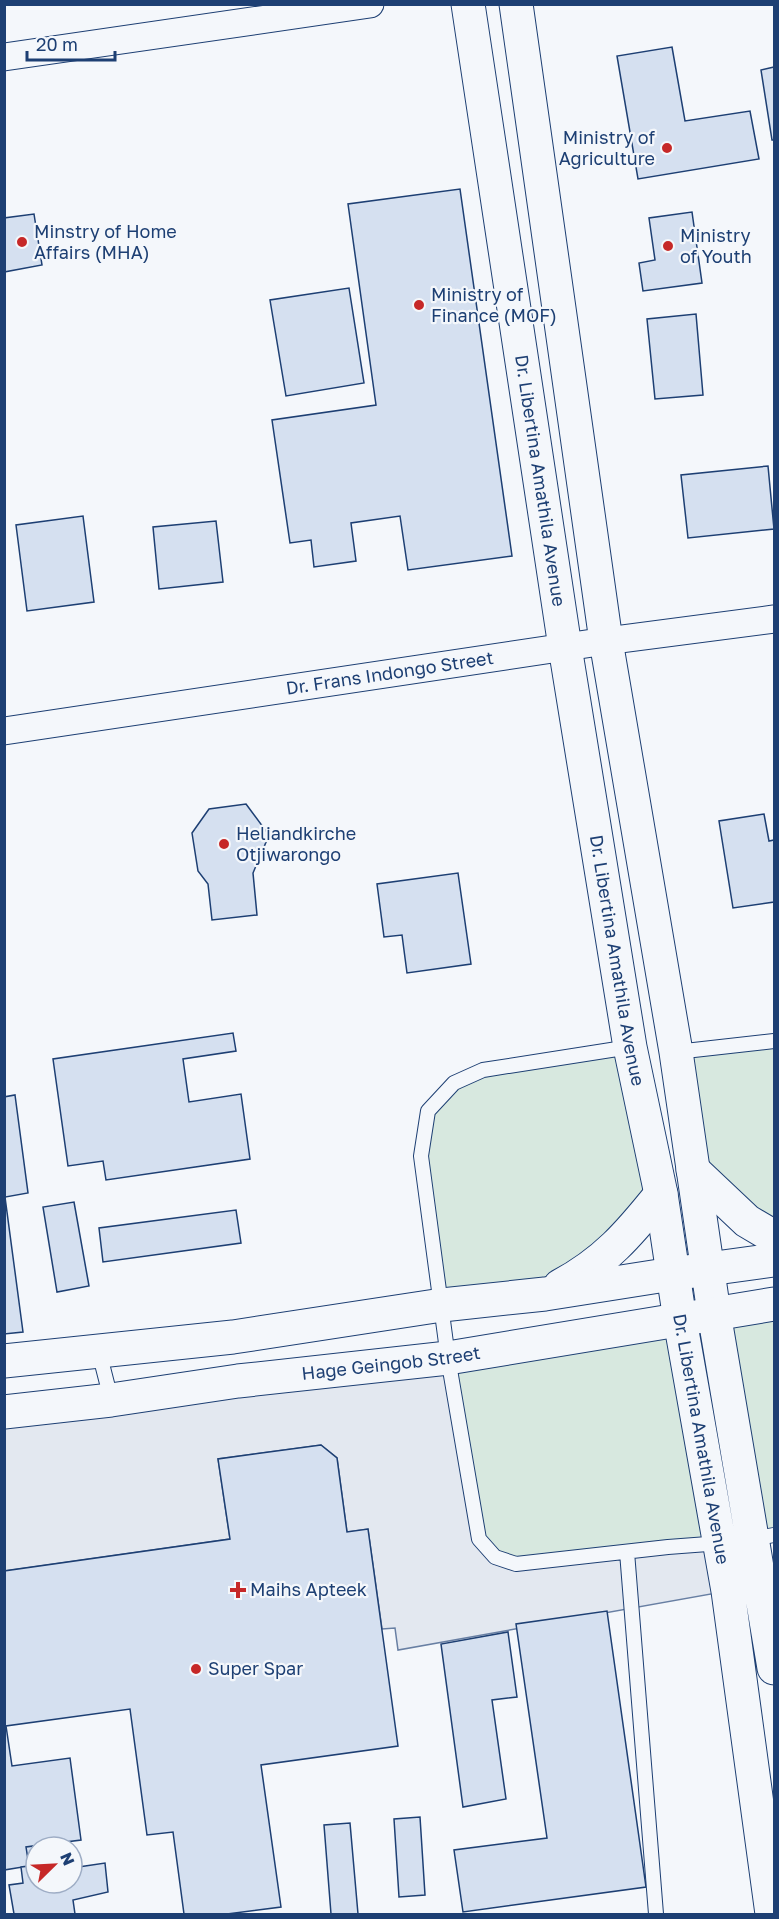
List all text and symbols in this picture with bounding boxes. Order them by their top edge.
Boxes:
scale bar [27,24,116,62]
text: 20 m [36,33,78,55]
place label: Ministry of Agriculture [559,126,655,169]
marker: Ministry of Agriculture [660,141,674,155]
place label: Minstry of Home Affairs (MHA) [34,220,177,263]
place label: Ministry of Youth [680,224,752,267]
marker: Minstry of Home Affairs (MHA) [15,235,29,249]
marker: Ministry of Youth [661,239,675,253]
place label: Ministry of Finance (MOF) [431,283,557,326]
marker: Ministry of Finance (MOF) [412,298,426,312]
street label: Dr. Libertina Amathila Avenue [511,353,571,608]
street label: Dr. Frans Indongo Street [284,646,495,699]
place label: Heliandkirche Otjiwarongo [236,822,356,865]
street label: Dr. Libertina Amathila Avenue [586,833,650,1088]
marker: Heliandkirche Otjiwarongo [217,837,231,851]
street label: Dr. Libertina Amathila Avenue [669,1312,735,1566]
street label: Hage Geingob Street [300,1341,482,1384]
place label: Maihs Apteek [250,1578,367,1600]
marker: Maihs Apteek [231,1583,245,1597]
place label: Super Spar [208,1657,303,1679]
marker: Super Spar [189,1662,203,1676]
north arrow [24,1835,84,1895]
text: N [56,1849,79,1869]

